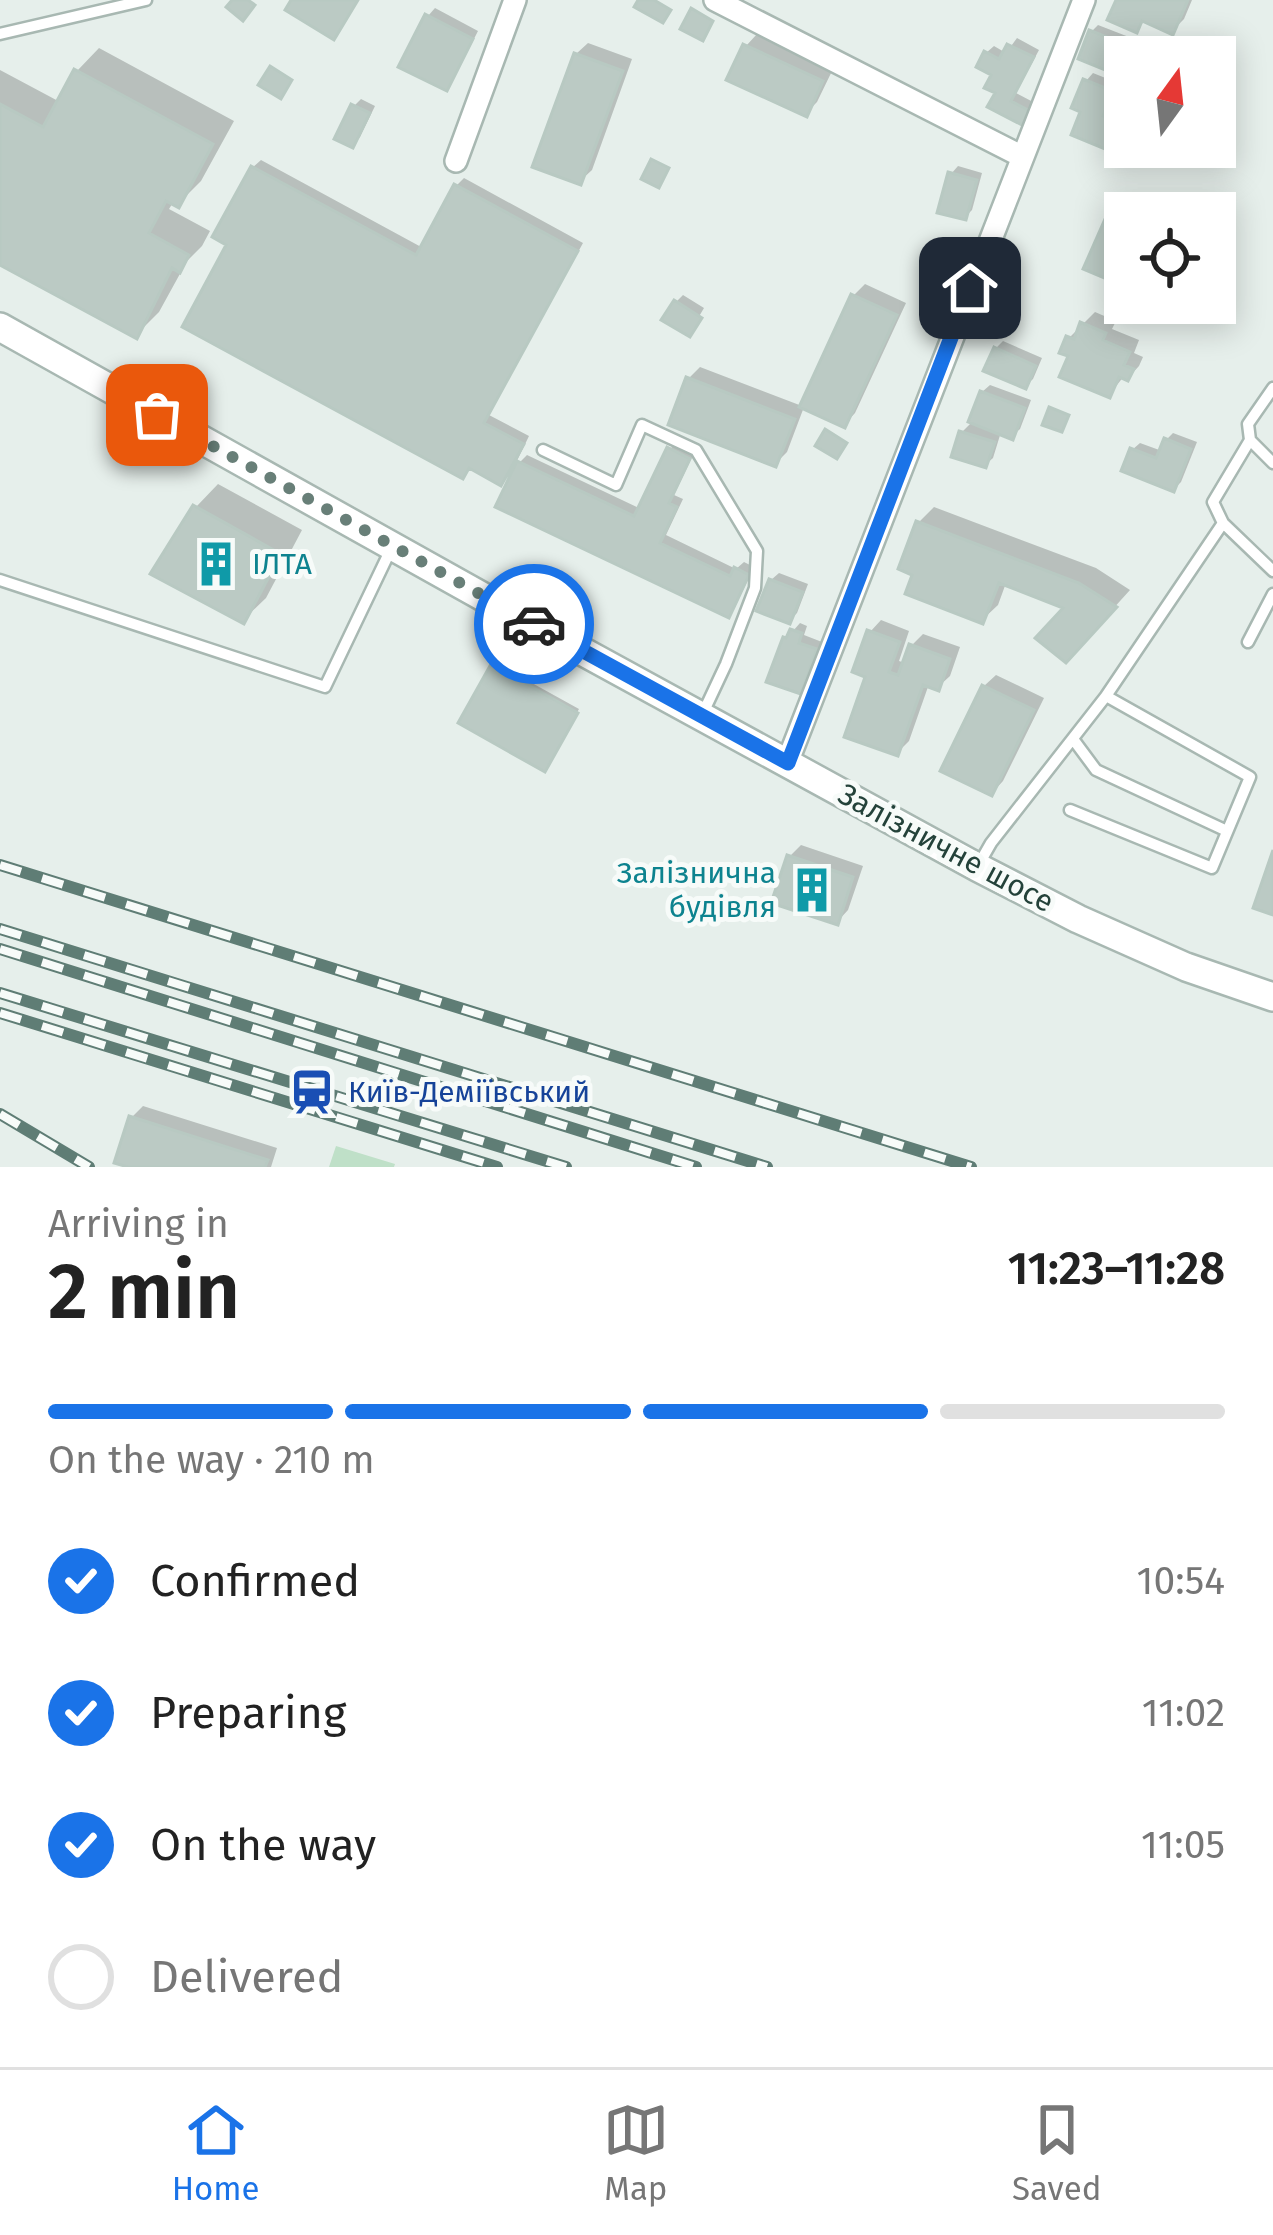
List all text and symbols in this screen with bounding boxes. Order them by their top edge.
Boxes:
north arrow [1104,36,1236,168]
map controls [1104,36,1236,324]
button: locate [1104,192,1236,324]
pin [919,237,1021,339]
icon: home [937,255,1003,321]
pin [106,364,208,466]
icon: bag [124,382,190,448]
building icon: ІЛТА [191,539,241,589]
place label: ІЛТА [252,546,313,582]
courier [474,564,594,684]
icon: car [501,591,567,657]
street label: Залізничне шосе [832,776,1060,920]
place label: Залізнична будівля [617,855,776,925]
building icon: Залізнична будівля [787,865,837,915]
station icon: Київ-Деміївський [287,1067,337,1117]
place label: Київ-Деміївський [348,1074,590,1110]
text: Arriving in [48,1201,229,1247]
text: 11:23–11:28 [1008,1242,1225,1296]
text: 2 min [48,1245,240,1339]
text: On the way · 210 m [48,1437,375,1483]
icon: check [48,1548,114,1614]
text: Confirmed [150,1554,360,1608]
text: 10:54 [1137,1558,1225,1604]
icon: check [48,1680,114,1746]
text: Preparing [150,1686,346,1740]
text: 11:02 [1142,1690,1225,1736]
icon: check [48,1812,114,1878]
text: On the way [150,1818,376,1872]
text: 11:05 [1141,1822,1225,1868]
text: Delivered [150,1950,343,2004]
tab: Home [172,2097,260,2209]
tab: Map [603,2097,669,2209]
tab: Saved [1012,2097,1101,2209]

